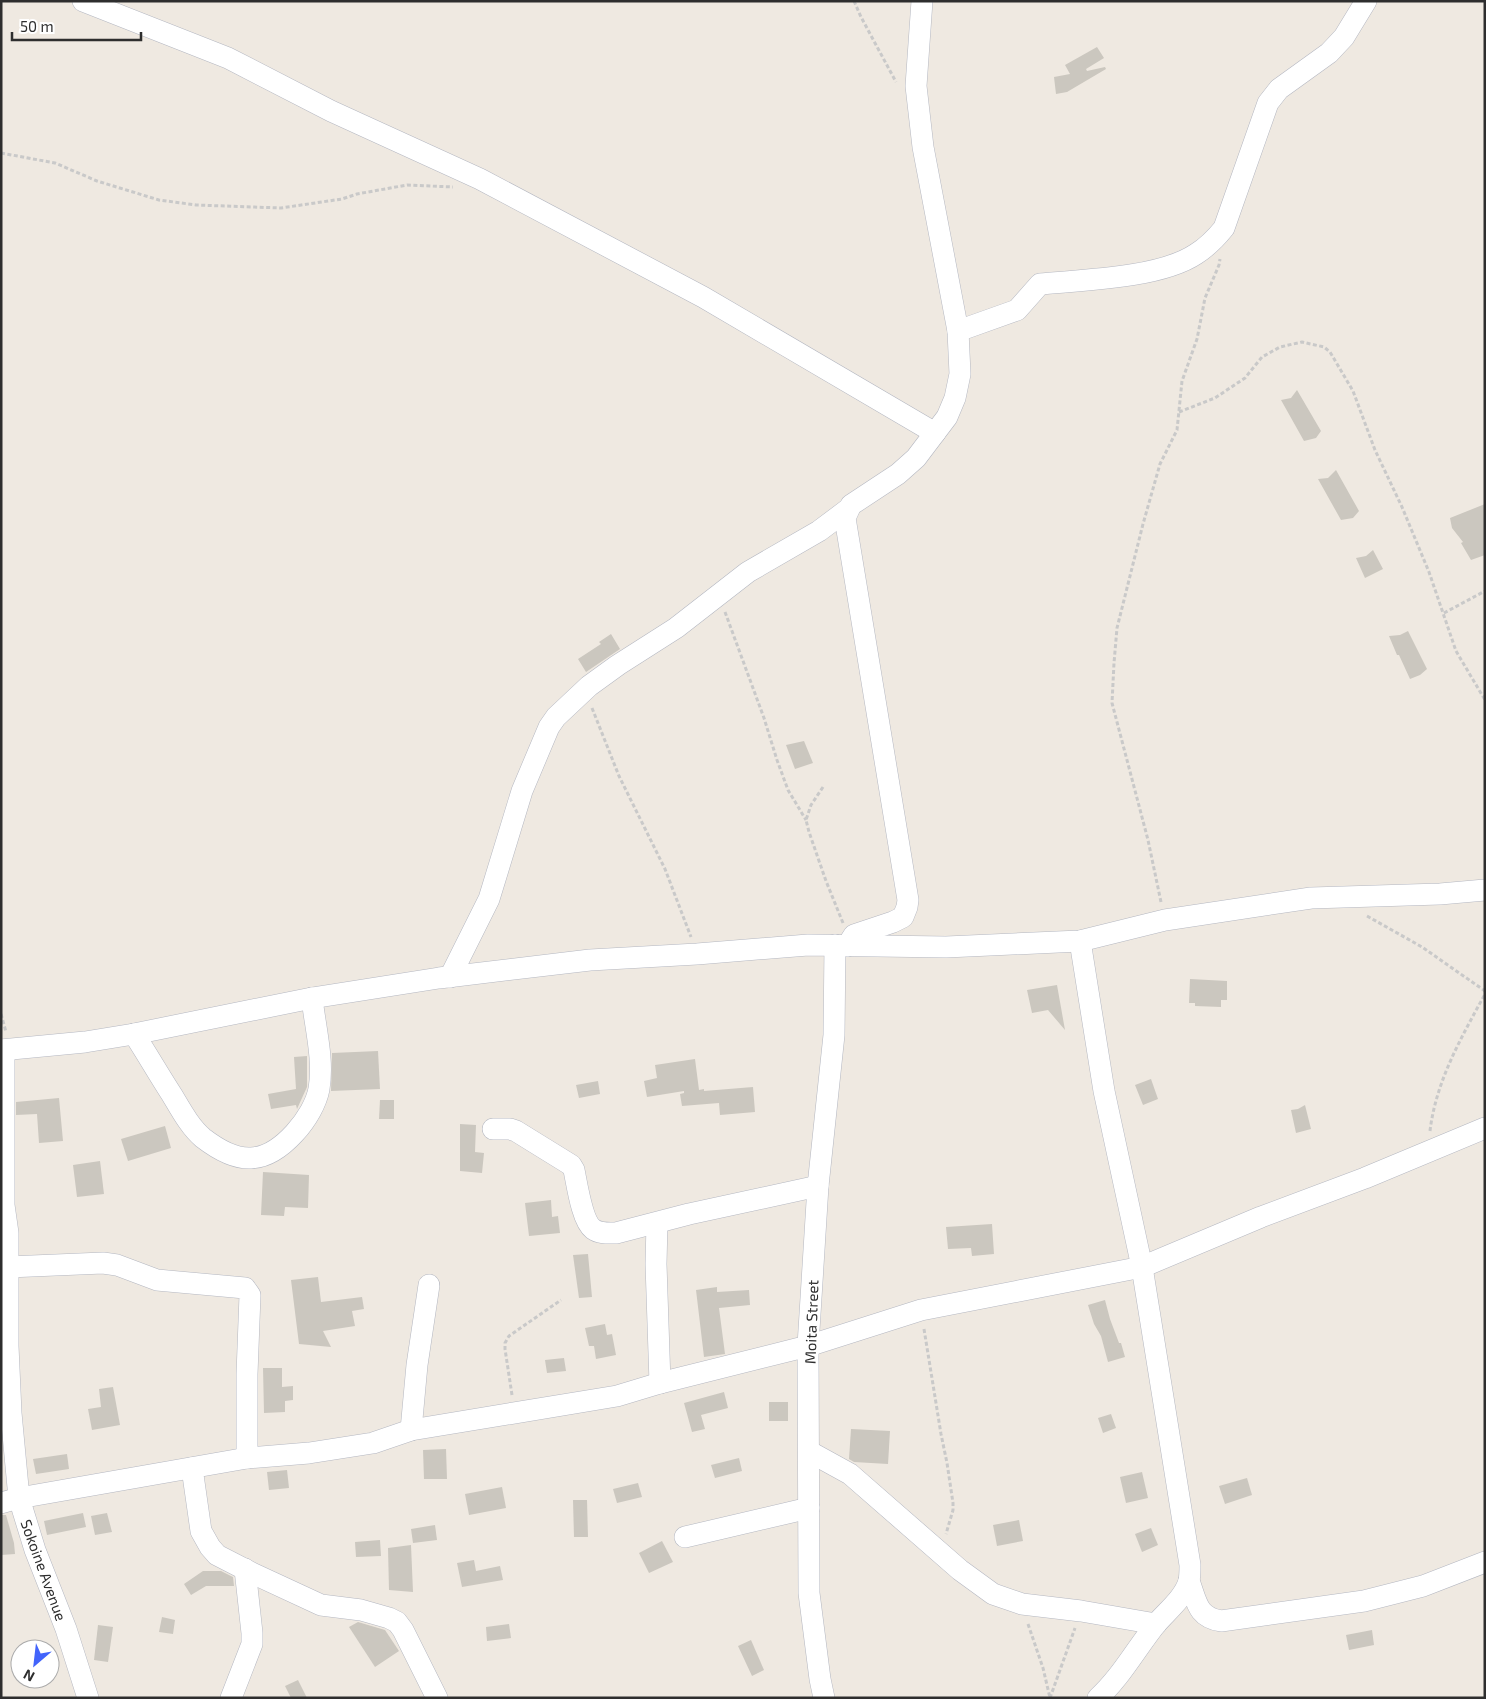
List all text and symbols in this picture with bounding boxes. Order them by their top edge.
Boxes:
scale bar [12,10,141,42]
text: 50 m [20,17,54,35]
street label: Moita Street [801,1279,821,1364]
street label: Sokoine Avenue [17,1517,71,1623]
north arrow [10,1639,60,1689]
text: N [20,1666,37,1686]

